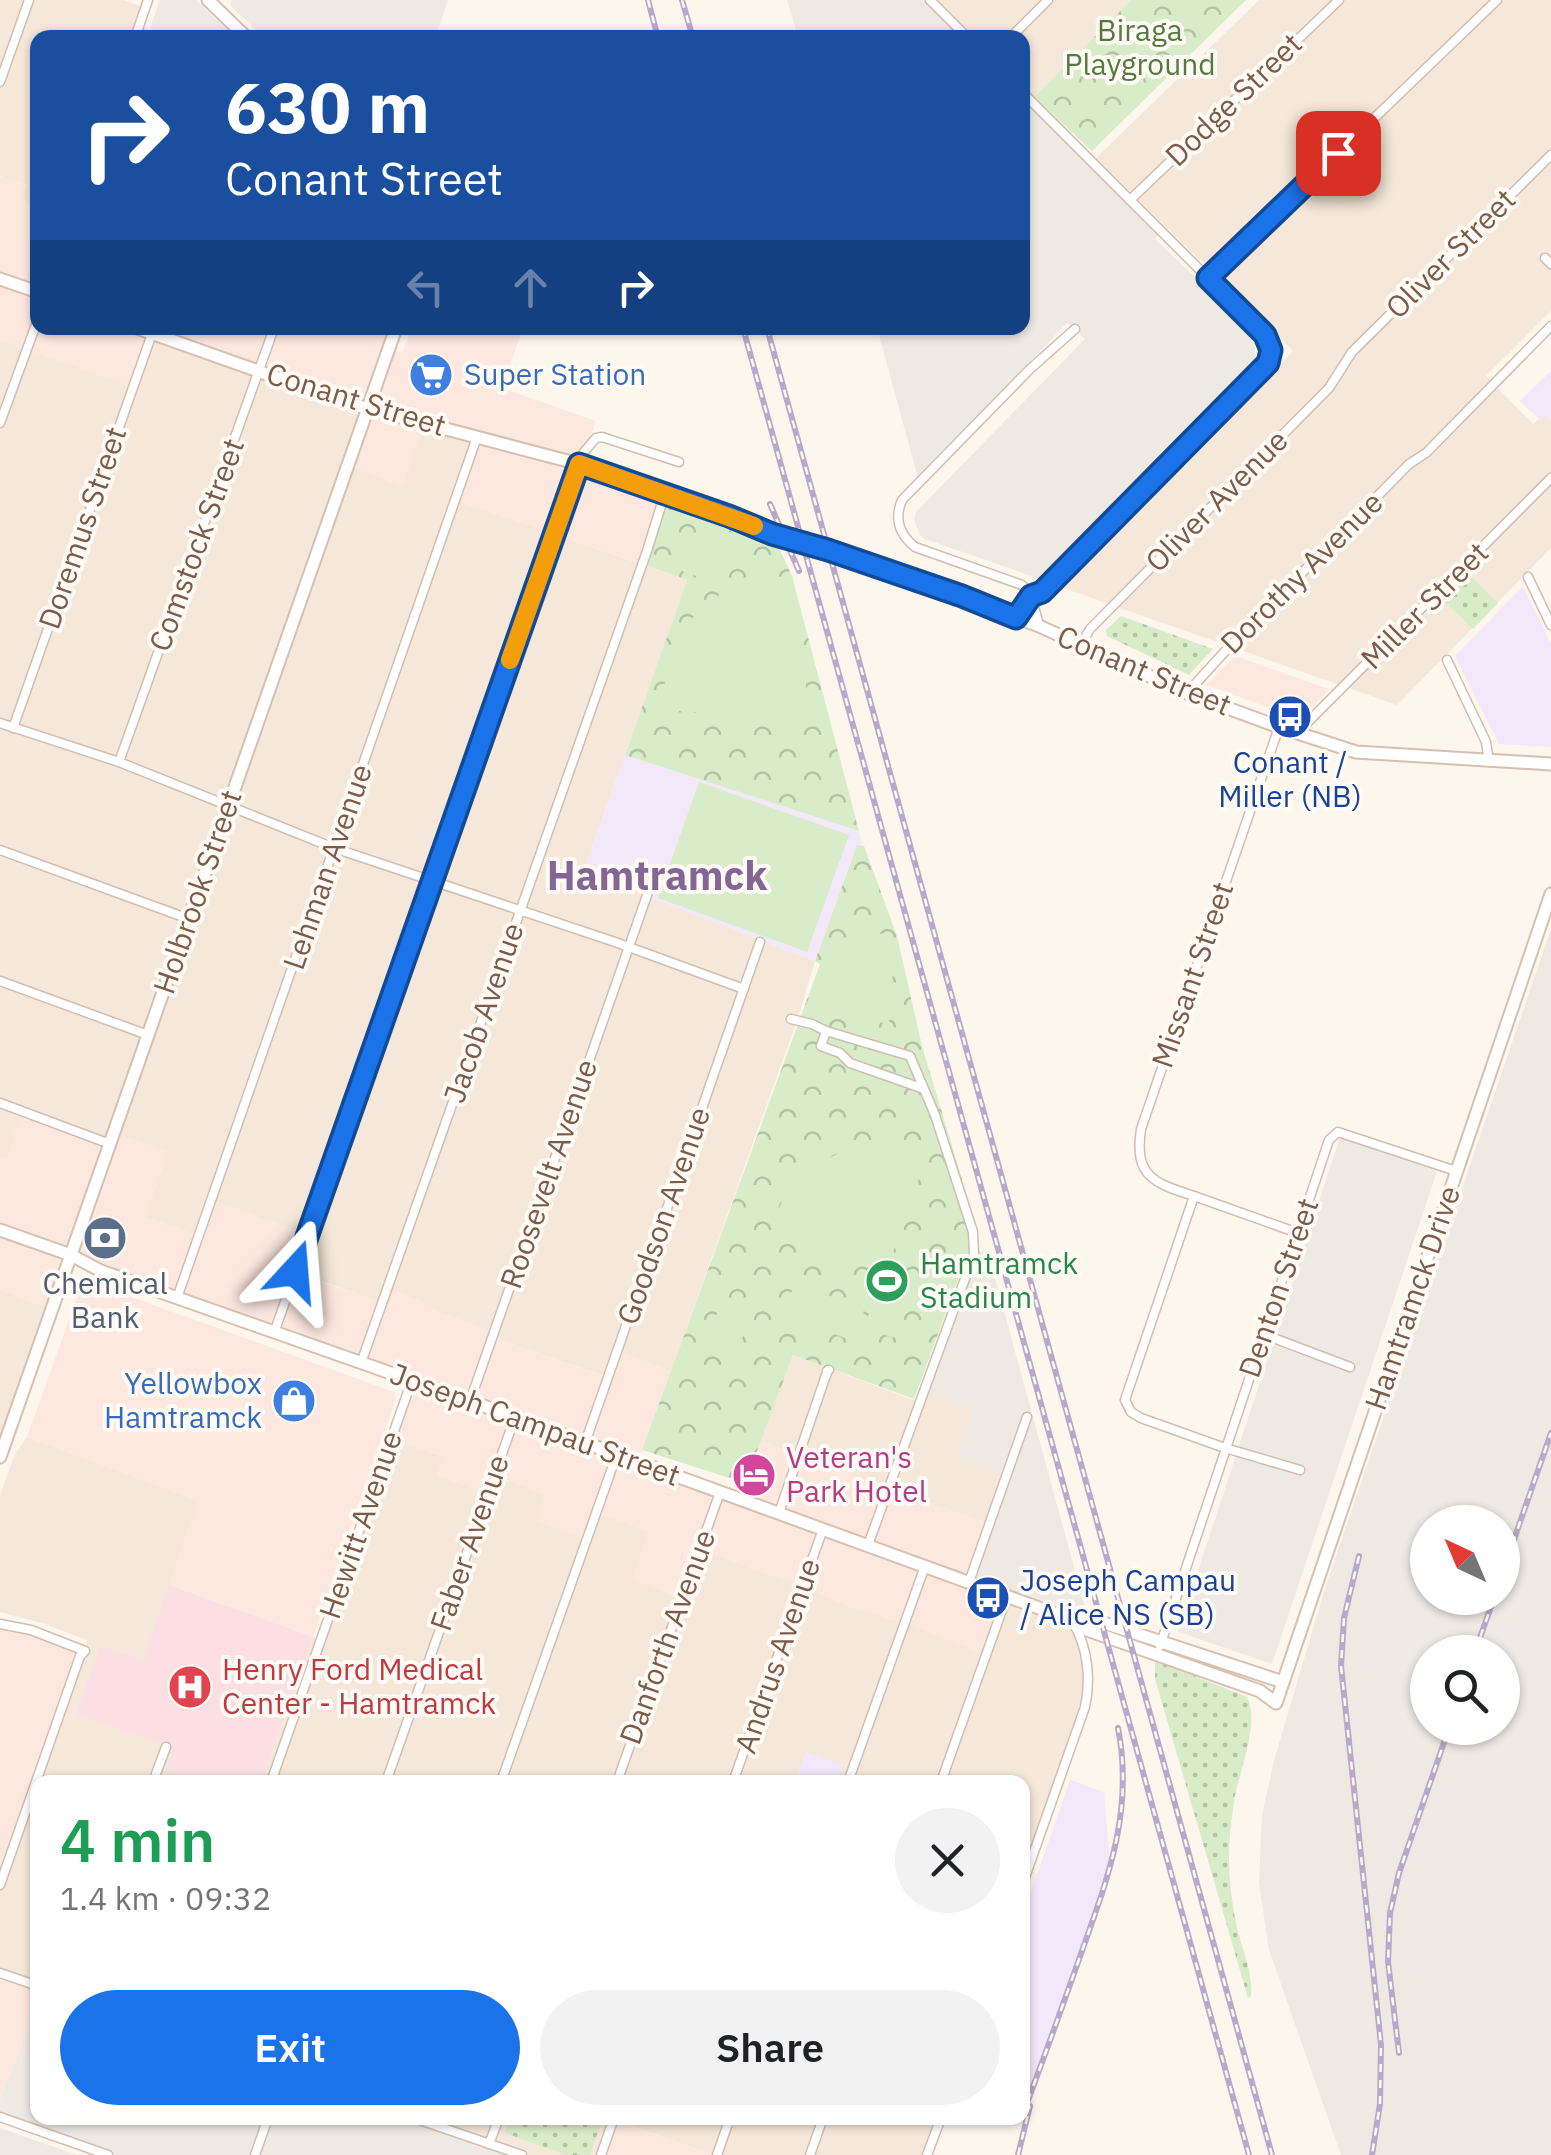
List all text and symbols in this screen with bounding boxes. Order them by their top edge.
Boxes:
park label: Biraga Playground [1064,10,1216,83]
street label: Dodge Street [1156,24,1310,174]
text: 630 m [225,61,430,152]
icon: right [60,70,190,200]
pin [1296,111,1381,196]
icon: arrive [1311,126,1366,181]
text: Conant Street [225,149,503,207]
street label: Oliver Street [1377,180,1523,326]
icon: left [398,260,453,315]
icon: ahead [503,260,558,315]
icon: right [608,260,663,315]
supermarket icon: Super Station [408,352,454,398]
street label: Conant Street [262,353,451,444]
place label: Super Station [464,354,646,393]
street label: Oliver Avenue [1136,420,1296,580]
street label: Doremus Street [29,421,134,634]
street label: Comstock Street [139,433,252,656]
street label: Dorothy Avenue [1211,482,1390,661]
street label: Miller Street [1352,533,1496,677]
street label: Conant Street [1052,615,1238,724]
bus stop icon: Conant / Miller (NB) [1267,694,1313,740]
place label: Conant / Miller (NB) [1218,742,1362,815]
street label: Lehman Avenue [273,759,380,974]
street label: Holbrook Street [143,784,250,999]
district label: Hamtramck [547,849,768,901]
street label: Missant Street [1142,877,1242,1073]
street label: Jacob Avenue [434,917,532,1108]
street label: Roosevelt Avenue [490,1054,605,1293]
street label: Goodson Avenue [607,1102,718,1329]
street label: Hamtramck Drive [1355,1180,1468,1415]
street label: Denton Street [1229,1193,1327,1382]
bank icon: Chemical Bank [82,1215,128,1261]
position arrow [243,1219,347,1323]
place label: Hamtramck Stadium [920,1243,1078,1316]
sports icon: Hamtramck Stadium [864,1258,910,1304]
place label: Chemical Bank [42,1263,168,1336]
street label: Joseph Campau Street [385,1353,686,1494]
place label: Yellowbox Hamtramck [104,1363,262,1436]
shop icon: Yellowbox Hamtramck [271,1378,317,1424]
street label: Hewitt Avenue [309,1425,410,1624]
place label: Veteran's Park Hotel [786,1437,927,1510]
street label: Faber Avenue [420,1449,517,1636]
hotel icon: Veteran's Park Hotel [731,1452,777,1498]
north arrow [1410,1505,1520,1615]
map controls [1410,1505,1520,1745]
street label: Danforth Avenue [610,1524,723,1749]
street label: Andrus Avenue [725,1553,828,1758]
place label: Joseph Campau / Alice NS (SB) [1020,1560,1236,1633]
bus stop icon: Joseph Campau / Alice NS (SB) [965,1575,1011,1621]
button: search [1410,1635,1520,1745]
place label: Henry Ford Medical Center - Hamtramck [222,1649,496,1722]
hospital icon: Henry Ford Medical Center - Hamtramck [167,1664,213,1710]
text: 4 min [60,1800,215,1879]
button: close [895,1808,1000,1913]
text: 1.4 km · 09:32 [60,1877,271,1919]
button: Exit [60,1990,520,2105]
button: Share [540,1990,1000,2105]

